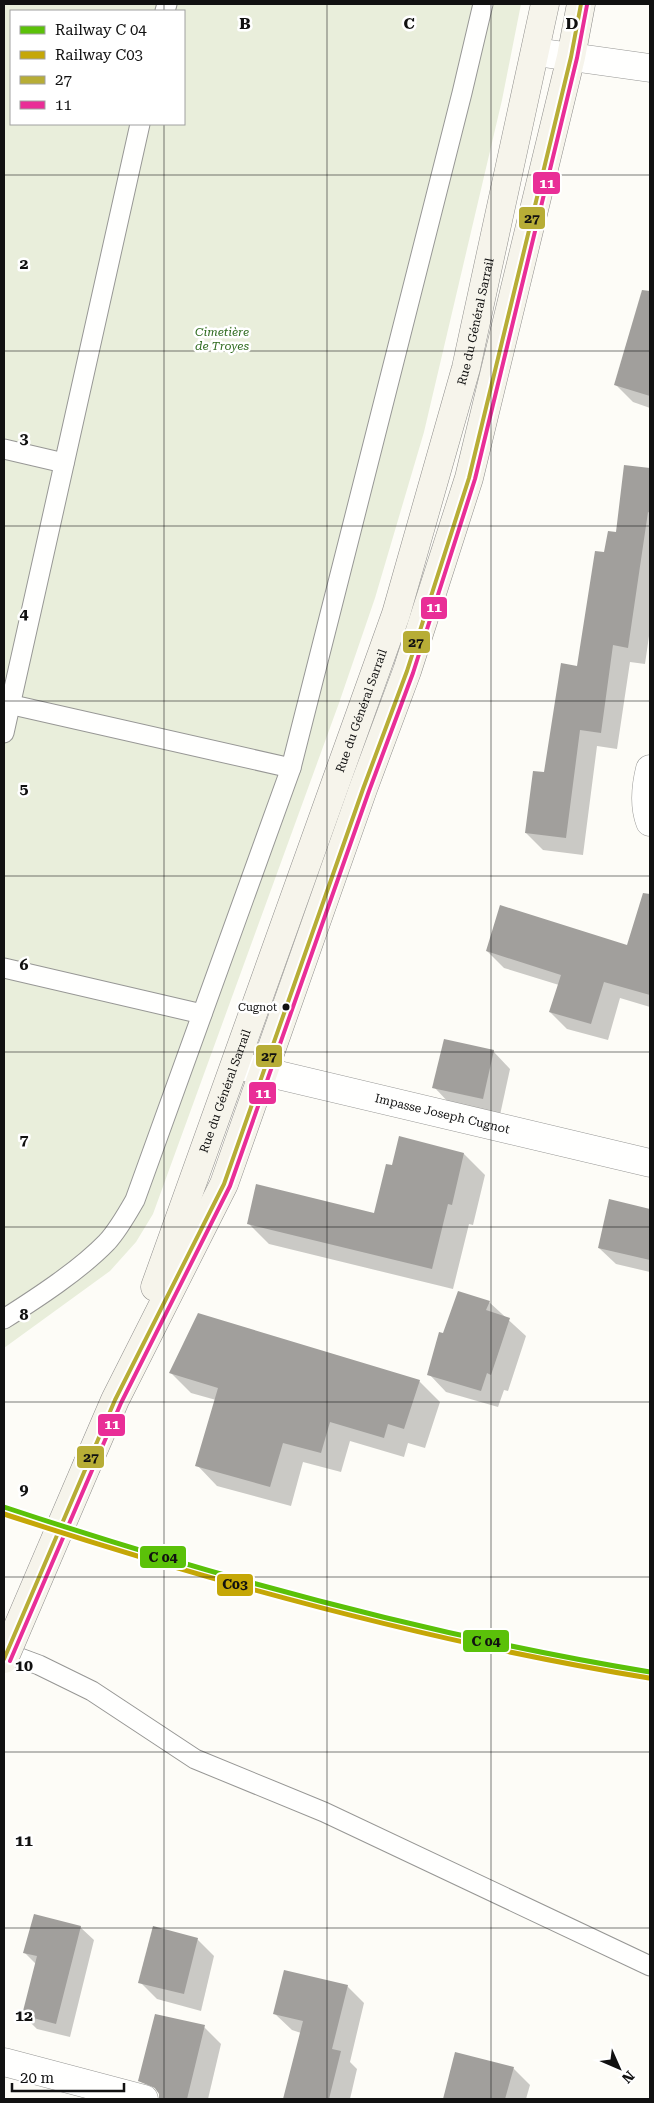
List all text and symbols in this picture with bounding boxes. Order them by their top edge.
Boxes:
legend [10,10,185,125]
text: B [239,14,251,33]
text: C [403,14,415,33]
text: D [566,14,579,33]
text: Railway C 04 [55,21,147,39]
text: Railway C03 [55,46,143,64]
text: 27 [55,71,72,89]
text: 11 [55,96,72,114]
line badge: 11 [532,171,561,195]
text: 11 [539,175,555,191]
line badge: 27 [518,206,546,230]
text: 27 [524,210,540,226]
text: 2 [20,254,29,273]
street label: Rue du Général Sarrail [454,256,497,387]
park label: Cimetière de Troyes [195,325,249,353]
text: 3 [20,429,29,448]
line badge: 11 [420,596,448,620]
text: 11 [426,599,442,615]
text: 4 [20,604,29,623]
line badge: 27 [402,630,431,654]
text: 27 [408,634,424,650]
street label: Rue du Général Sarrail [333,647,390,774]
text: 5 [20,779,29,798]
text: 6 [20,955,29,974]
place label: Cugnot [238,1001,277,1014]
marker: Cugnot [281,1002,291,1012]
street label: Rue du Général Sarrail [197,1027,254,1155]
line badge: 27 [255,1044,283,1068]
text: 27 [261,1048,277,1064]
line badge: 11 [248,1081,277,1105]
text: 11 [255,1085,271,1101]
street label: Impasse Joseph Cugnot [373,1091,512,1137]
text: 7 [20,1130,29,1149]
text: 8 [20,1305,29,1324]
line badge: 11 [97,1413,126,1437]
text: 11 [104,1416,120,1432]
line badge: 27 [76,1445,105,1469]
text: 27 [83,1449,99,1465]
text: 9 [20,1480,29,1499]
line badge: C 04 [139,1545,187,1569]
text: C 04 [148,1549,178,1565]
line badge: C03 [216,1573,254,1597]
text: C03 [222,1576,248,1592]
line badge: C 04 [462,1629,510,1653]
text: C 04 [471,1633,501,1649]
text: 10 [15,1656,33,1675]
text: 11 [15,1831,33,1850]
text: 12 [15,2006,33,2025]
north arrow [594,2043,644,2093]
scale bar [12,2060,125,2092]
text: N [619,2068,638,2087]
text: 20 m [20,2069,55,2087]

